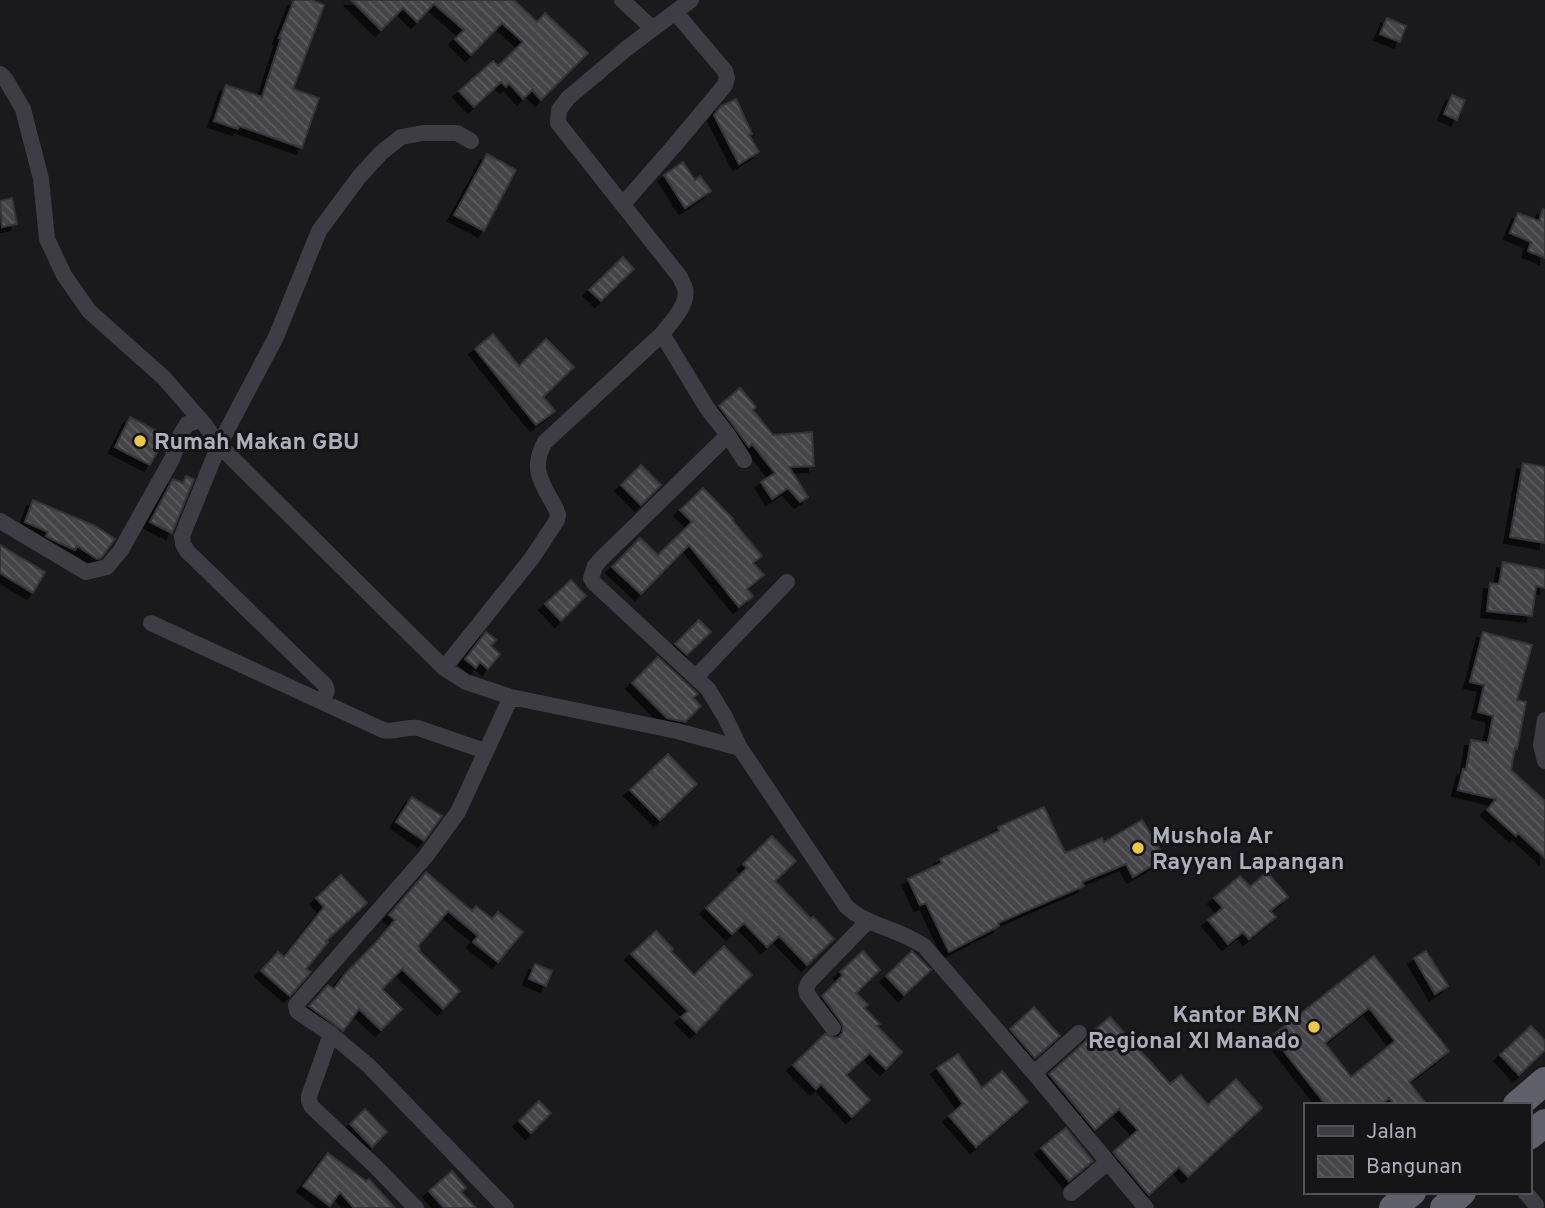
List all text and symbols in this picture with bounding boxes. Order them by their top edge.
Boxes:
place label: Rumah Makan GBU [154,429,359,458]
marker: Rumah Makan GBU [132,433,148,449]
place label: Mushola Ar Rayyan Lapangan [1152,823,1344,878]
marker: Mushola Ar Rayyan Lapangan [1130,840,1146,856]
place label: Kantor BKN Regional XI Manado [1088,1002,1300,1057]
marker: Kantor BKN Regional XI Manado [1306,1019,1322,1035]
legend [1304,1103,1531,1194]
text: Jalan [1366,1119,1417,1146]
text: Bangunan [1366,1154,1462,1181]

